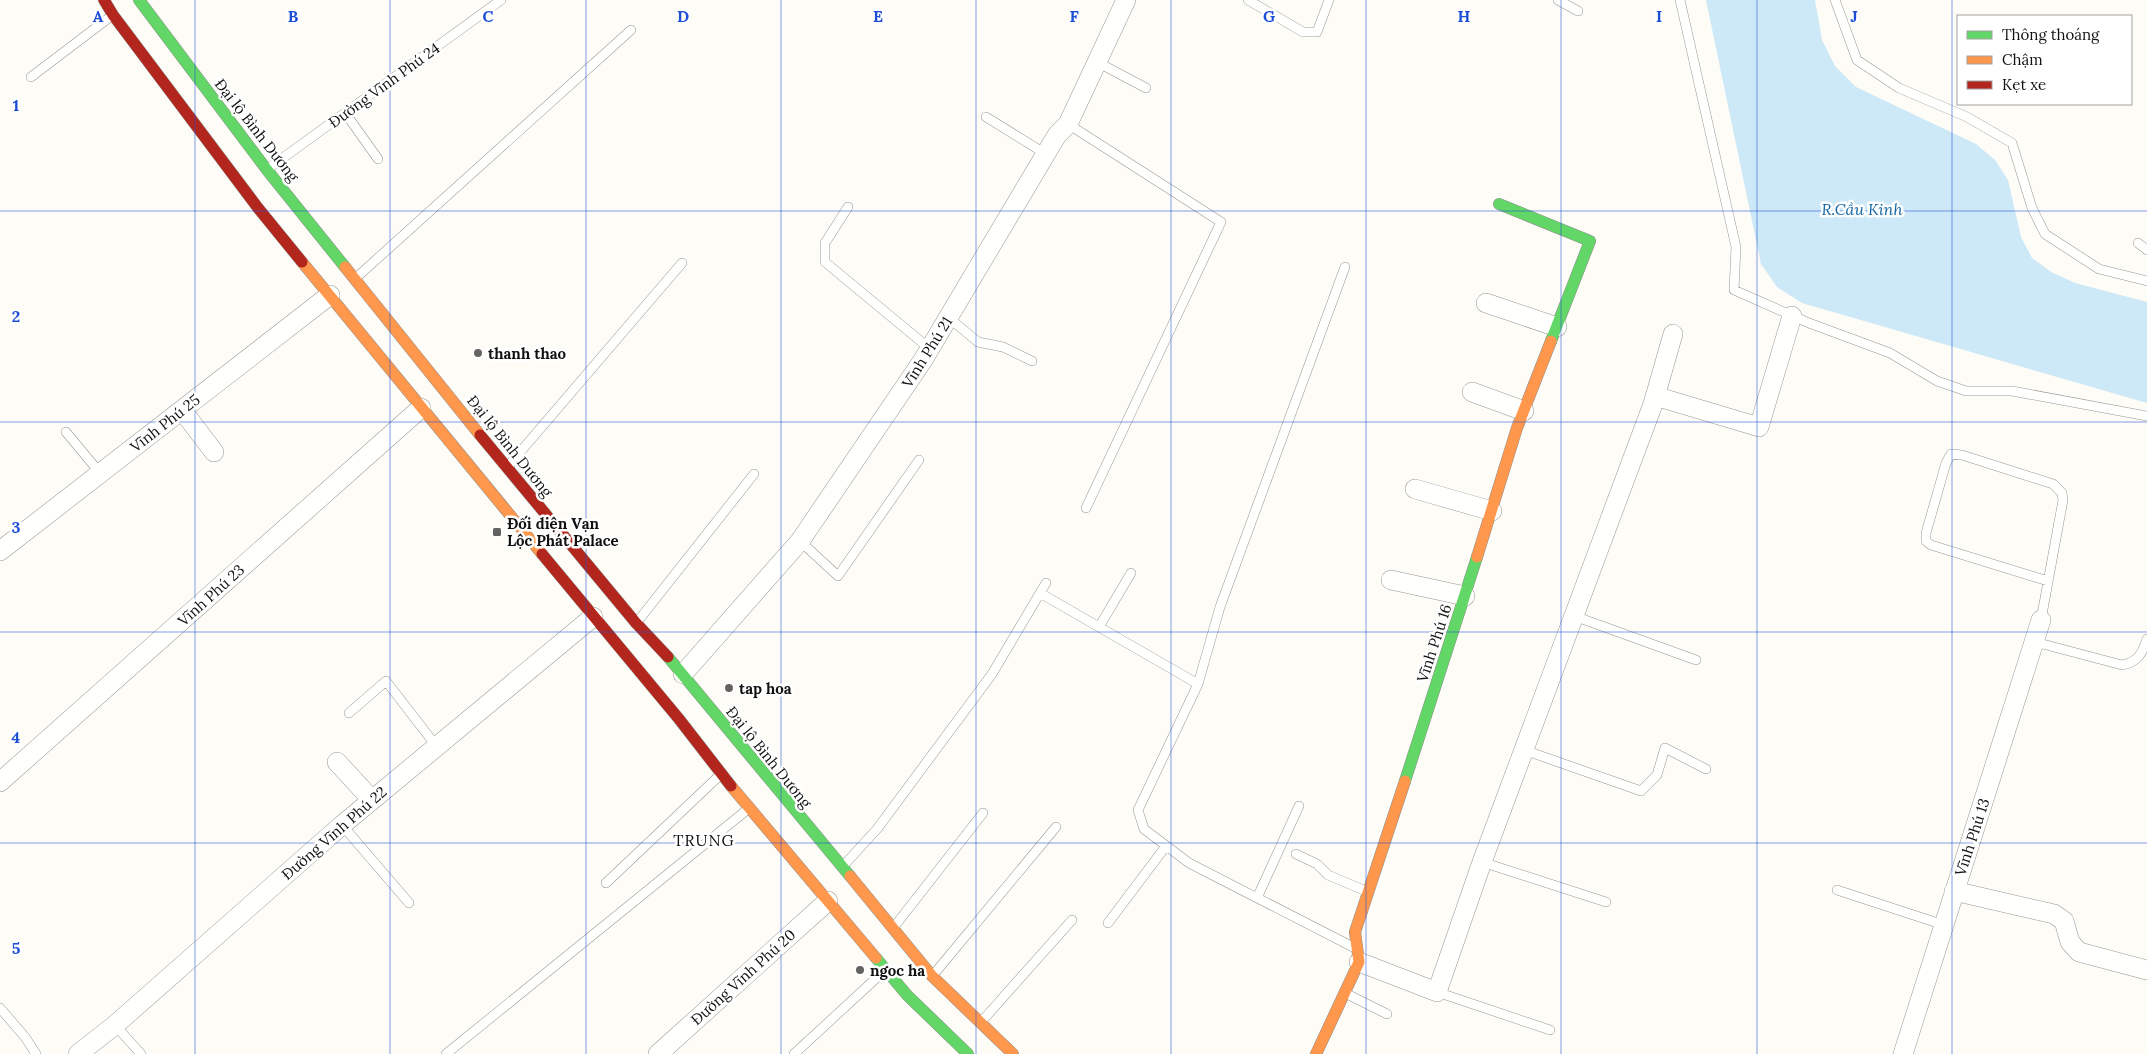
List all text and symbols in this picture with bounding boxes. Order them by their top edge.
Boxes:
text: A [93,6,104,26]
text: B [288,6,299,26]
text: C [482,6,494,26]
text: D [677,6,689,26]
text: E [873,6,883,26]
text: F [1069,6,1079,26]
text: G [1263,6,1275,26]
text: H [1458,6,1471,26]
text: I [1656,6,1662,26]
text: J [1850,6,1858,26]
legend [1957,15,2132,105]
text: Thông thoáng [2002,25,2100,44]
street label: Đường Vĩnh Phú 24 [325,38,443,132]
text: Chậm [2002,50,2043,69]
street label: Đại lộ Bình Dương [211,75,304,186]
text: Kẹt xe [2002,75,2046,94]
text: 1 [13,95,19,115]
water label: R.Cầu Kinh [1821,199,1903,219]
text: 2 [12,306,20,326]
street label: Vĩnh Phú 21 [897,313,956,392]
place label: thanh thao [488,344,567,363]
marker: thanh thao [472,347,484,359]
street label: Vĩnh Phú 25 [126,390,204,457]
street label: Đại lộ Bình Dương [463,391,557,501]
place label: Đối diện Vạn Lộc Phát Palace [507,514,619,550]
text: 3 [12,517,21,537]
marker: Đối diện Vạn Lộc Phát Palace [491,526,503,538]
street label: Vĩnh Phú 23 [173,560,248,631]
street label: Vĩnh Phú 16 [1412,602,1456,685]
place label: tap hoa [739,679,792,698]
marker: tap hoa [723,682,735,694]
street label: Đại lộ Bình Dương [722,702,816,812]
text: 4 [12,727,21,747]
street label: Đường Vĩnh Phú 22 [277,782,391,884]
street label: Vĩnh Phú 13 [1950,796,1994,879]
district label: TRUNG [673,830,735,850]
street label: Đường Vĩnh Phú 20 [687,925,799,1029]
text: 5 [12,938,21,958]
place label: ngoc ha [870,961,925,980]
marker: ngoc ha [854,964,866,976]

